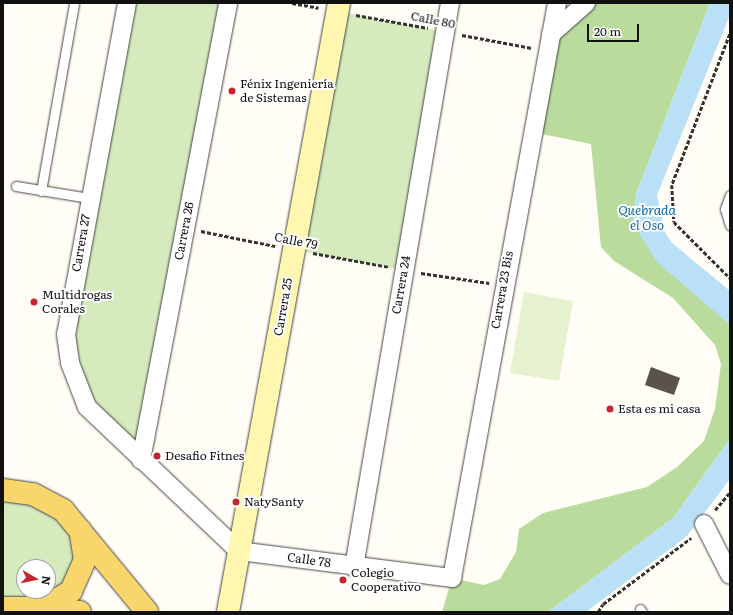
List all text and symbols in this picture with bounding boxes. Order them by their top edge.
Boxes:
street label: Calle 80 [410,9,456,31]
scale bar [589,16,641,42]
text: 20 m [594,22,621,40]
place label: Fénix Ingeniería de Sistemas [240,77,334,105]
marker: Fénix Ingeniería de Sistemas [227,86,237,96]
street label: Carrera 26 [171,201,197,261]
water label: Quebrada el Oso [618,203,676,234]
street label: Carrera 27 [69,213,93,273]
street label: Calle 79 [273,230,319,252]
street label: Carrera 23 Bis [488,250,516,330]
street label: Carrera 24 [389,255,413,315]
street label: Carrera 25 [271,277,295,337]
place label: Multidrogas Corales [42,288,112,316]
marker: Multidrogas Corales [29,297,39,307]
place label: Esta es mi casa [618,402,701,416]
marker: Esta es mi casa [605,404,615,414]
place label: Desafio Fitnes [165,449,244,463]
marker: Desafio Fitnes [152,451,162,461]
place label: NatySanty [244,495,304,509]
marker: NatySanty [231,497,241,507]
street label: Calle 78 [286,550,332,570]
north arrow [16,559,56,599]
place label: Colegio Cooperativo [351,566,421,594]
text: N [38,575,55,587]
marker: Colegio Cooperativo [338,575,348,585]

